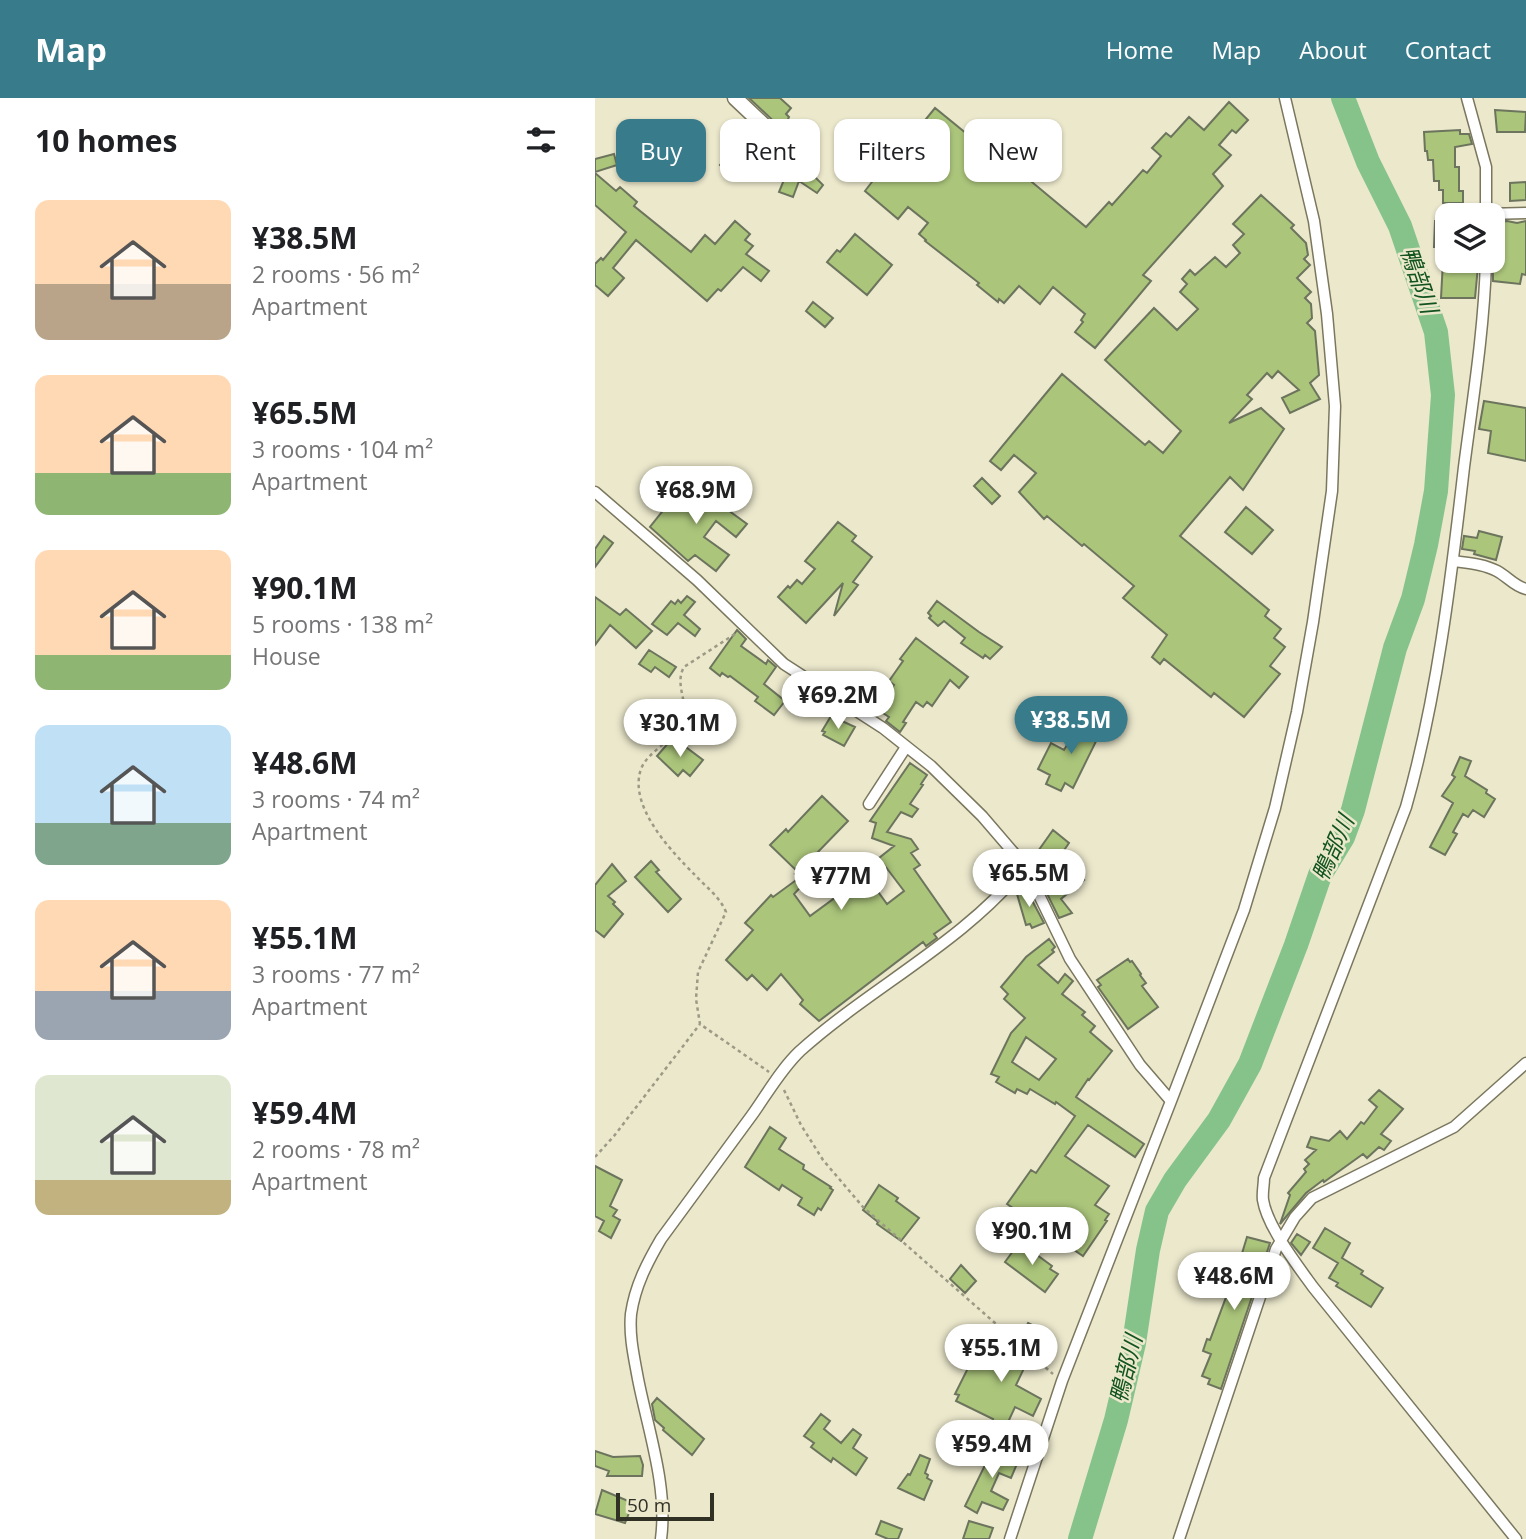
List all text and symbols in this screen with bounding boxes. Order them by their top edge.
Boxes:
text: Map [35,27,107,72]
text: Home [1106,33,1174,66]
text: Map [1212,33,1261,66]
text: About [1299,33,1367,66]
text: Contact [1405,33,1491,66]
chip: Buy [616,119,706,182]
chip: Rent [720,119,820,182]
chip: Filters [834,119,950,182]
chip: New [964,119,1062,182]
text: 10 homes [35,120,178,161]
icon: filters [522,121,560,159]
map controls [1435,203,1505,273]
button: layers [1435,203,1505,273]
text: ¥38.5M [252,217,357,258]
icon: home [91,228,175,312]
water label: 鴨部川 [1394,242,1447,320]
text: 2 rooms · 56 m² [252,258,420,290]
text: Apartment [252,290,368,322]
text: ¥65.5M [252,392,357,433]
icon: home [91,403,175,487]
text: 3 rooms · 104 m² [252,433,433,465]
text: Apartment [252,465,368,497]
pin: ¥68.9M [639,466,753,526]
text: ¥68.9M [656,473,736,505]
text: ¥90.1M [252,567,357,608]
icon: home [91,578,175,662]
text: 5 rooms · 138 m² [252,608,433,640]
text: House [252,640,321,672]
pin: ¥69.2M [781,672,895,731]
text: ¥69.2M [798,678,878,710]
pin: ¥38.5M [1014,696,1128,756]
pin: ¥30.1M [623,700,737,759]
text: ¥38.5M [1031,703,1111,735]
text: ¥30.1M [640,706,720,738]
text: ¥48.6M [252,742,357,783]
icon: home [91,753,175,837]
text: 3 rooms · 74 m² [252,783,420,815]
water label: 鴨部川 [1303,807,1362,886]
text: Apartment [252,815,368,847]
pin: ¥65.5M [972,850,1086,909]
pin: ¥77M [800,852,882,912]
text: ¥65.5M [989,856,1069,888]
text: ¥77M [810,859,872,891]
text: ¥55.1M [252,917,357,958]
icon: home [91,928,175,1012]
text: 3 rooms · 77 m² [252,958,420,990]
text: Apartment [252,990,368,1022]
text: ¥59.4M [252,1092,357,1133]
icon: home [91,1103,175,1187]
text: 2 rooms · 78 m² [252,1133,420,1165]
text: Apartment [252,1165,368,1197]
pin: ¥90.1M [975,1208,1089,1267]
text: ¥90.1M [992,1214,1072,1246]
pin: ¥48.6M [1177,1252,1291,1312]
text: ¥48.6M [1194,1259,1274,1291]
pin: ¥55.1M [944,1324,1058,1384]
water label: 鴨部川 [1101,1329,1150,1406]
text: ¥55.1M [961,1331,1041,1363]
pin: ¥59.4M [935,1420,1049,1480]
text: ¥59.4M [952,1427,1032,1459]
scale bar [616,1490,714,1522]
text: 50 m [627,1492,671,1518]

